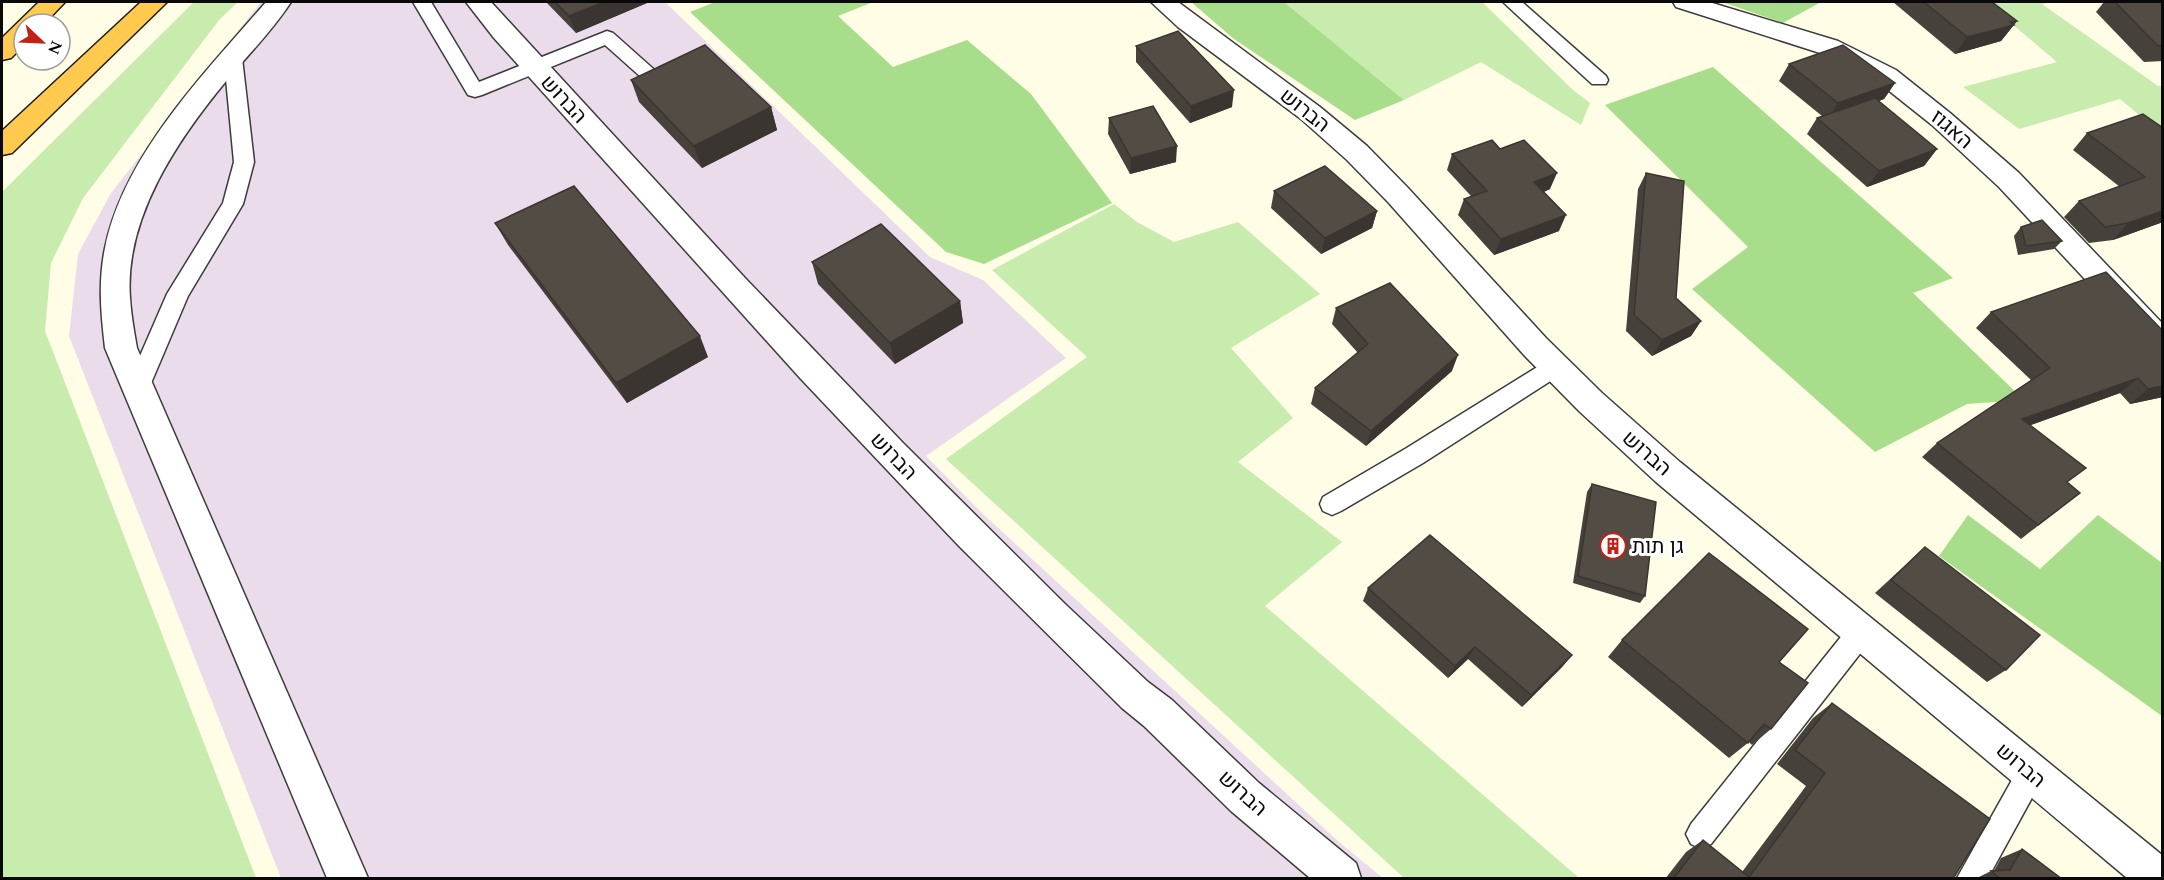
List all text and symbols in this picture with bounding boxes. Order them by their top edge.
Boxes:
north arrow [12,12,72,72]
text: N [41,37,68,58]
street label: הברוש [532,68,594,131]
street label: הברוש [1272,81,1337,141]
street label: האגוז [1923,102,1980,157]
street label: הברוש [1614,423,1678,484]
street label: הברוש [862,425,924,488]
building icon: גן תות [1598,531,1628,561]
place label: גן תות [1632,531,1684,563]
street label: הברוש [1988,735,2052,796]
street label: הברוש [1211,763,1274,825]

